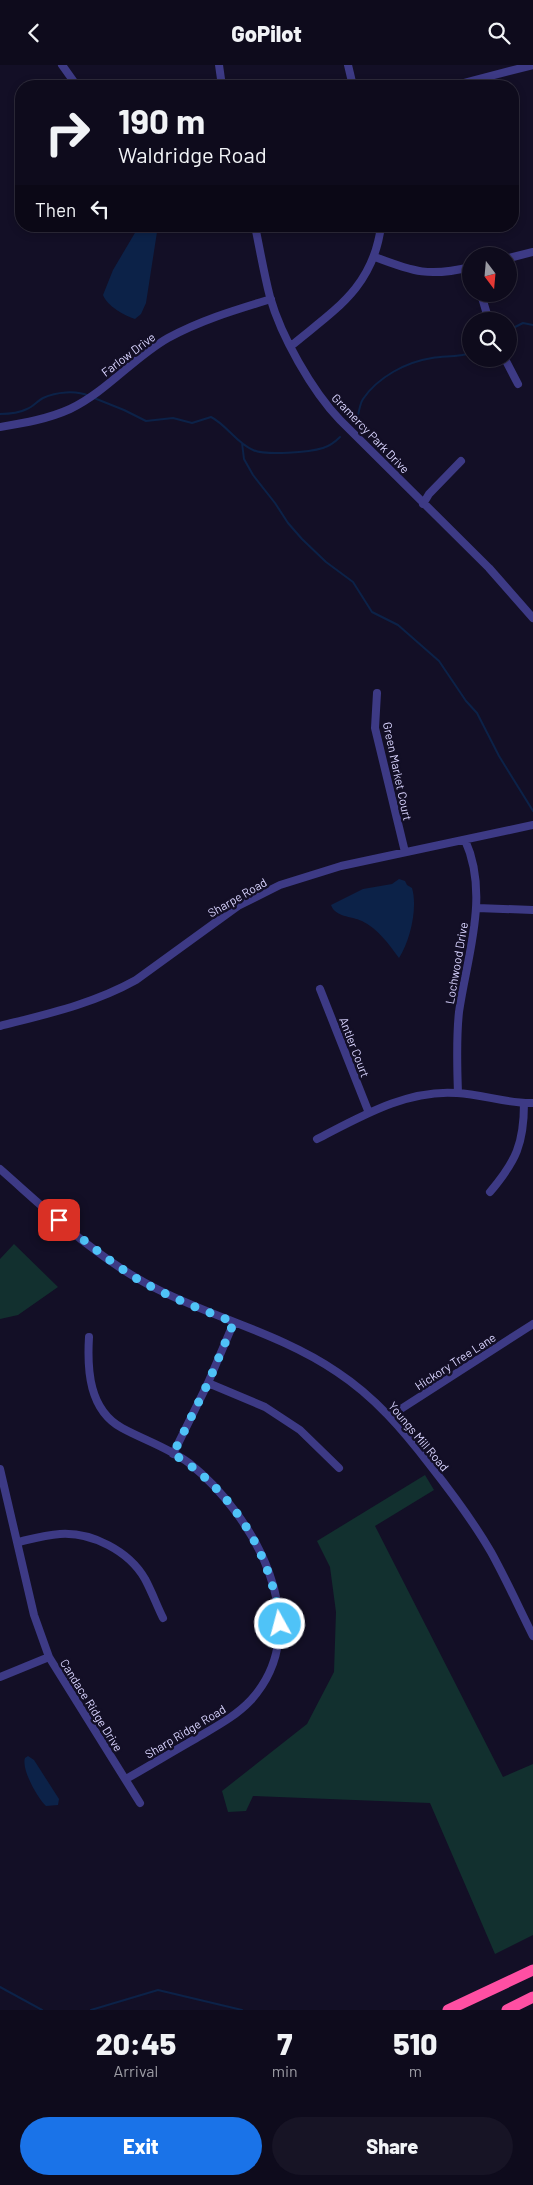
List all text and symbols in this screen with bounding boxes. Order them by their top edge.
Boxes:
icon: back [20,19,48,47]
icon: search [485,19,513,47]
text: GoPilot [231,20,302,46]
text: 190 m [118,99,205,141]
icon: right [35,100,100,165]
text: Waldridge Road [118,141,267,167]
icon: left [86,195,114,223]
text: Then [35,198,76,221]
north arrow [462,247,518,303]
map controls [462,247,517,367]
button: search [462,312,517,367]
street label: Farlow Drive [98,329,158,379]
street label: Gramercy Park Drive [329,390,413,476]
street label: Green Market Court [381,720,415,822]
street label: Sharpe Road [205,874,269,920]
street label: Lochwood Drive [442,921,470,1005]
street label: Antler Court [337,1015,373,1079]
pin [38,1199,80,1241]
icon: arrive [45,1206,73,1234]
street label: Hickory Tree Lane [412,1330,498,1392]
street label: Youngs Mill Road [386,1399,452,1473]
position arrow [253,1597,305,1649]
street label: Candace Ridge Drive [58,1656,126,1754]
street label: Sharp Ridge Road [142,1701,228,1761]
text: 20:45 [96,2025,176,2061]
text: 7 [277,2025,292,2061]
text: 510 [393,2025,437,2061]
text: Arrival [114,2061,158,2080]
text: min [272,2061,298,2080]
text: m [409,2061,422,2080]
button: Exit [20,2117,262,2175]
button: Share [272,2117,513,2175]

